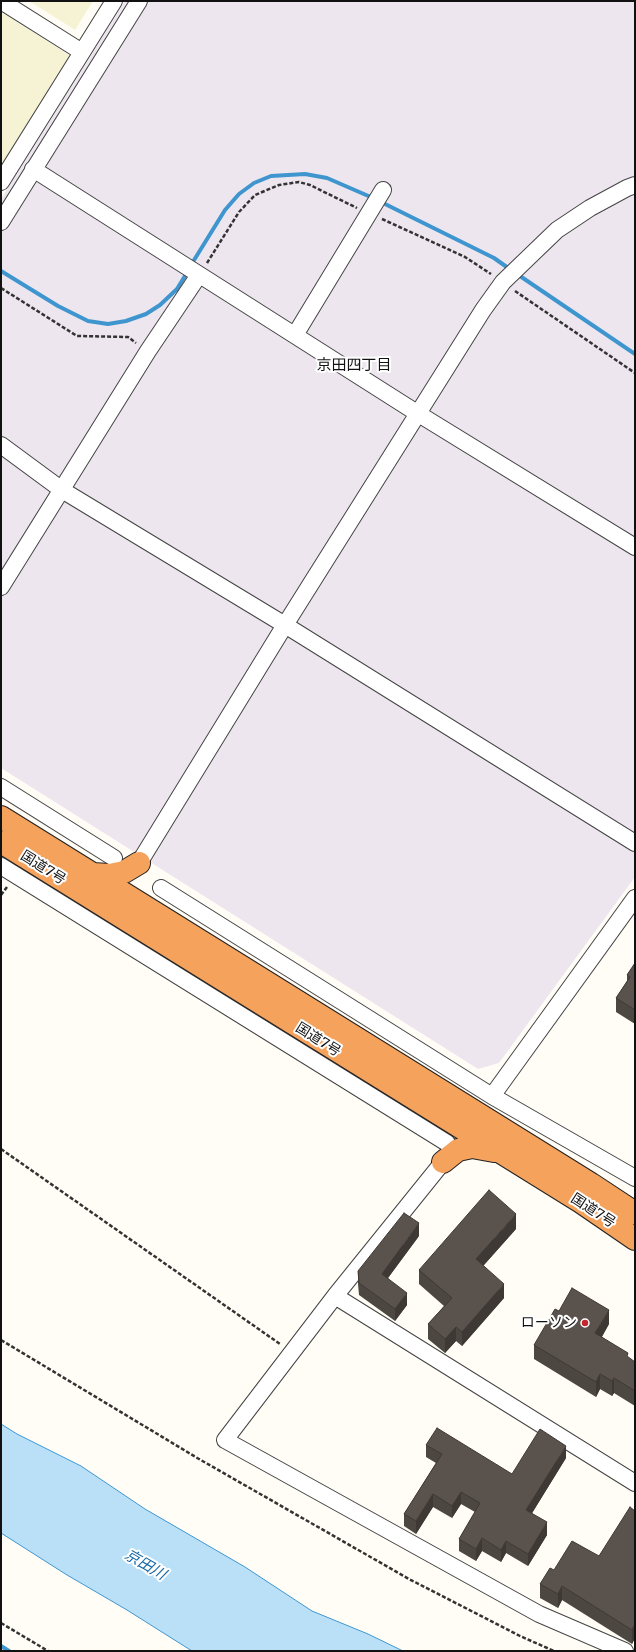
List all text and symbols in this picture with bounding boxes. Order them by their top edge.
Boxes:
district label: 京田四丁目 [317,357,391,375]
street label: 国道7号 [17,848,69,888]
street label: 国道7号 [292,1020,344,1060]
street label: 国道7号 [567,1190,619,1232]
place label: ローソン [521,1315,577,1331]
marker: ローソン [580,1318,590,1328]
water label: 京田川 [121,1546,169,1584]

